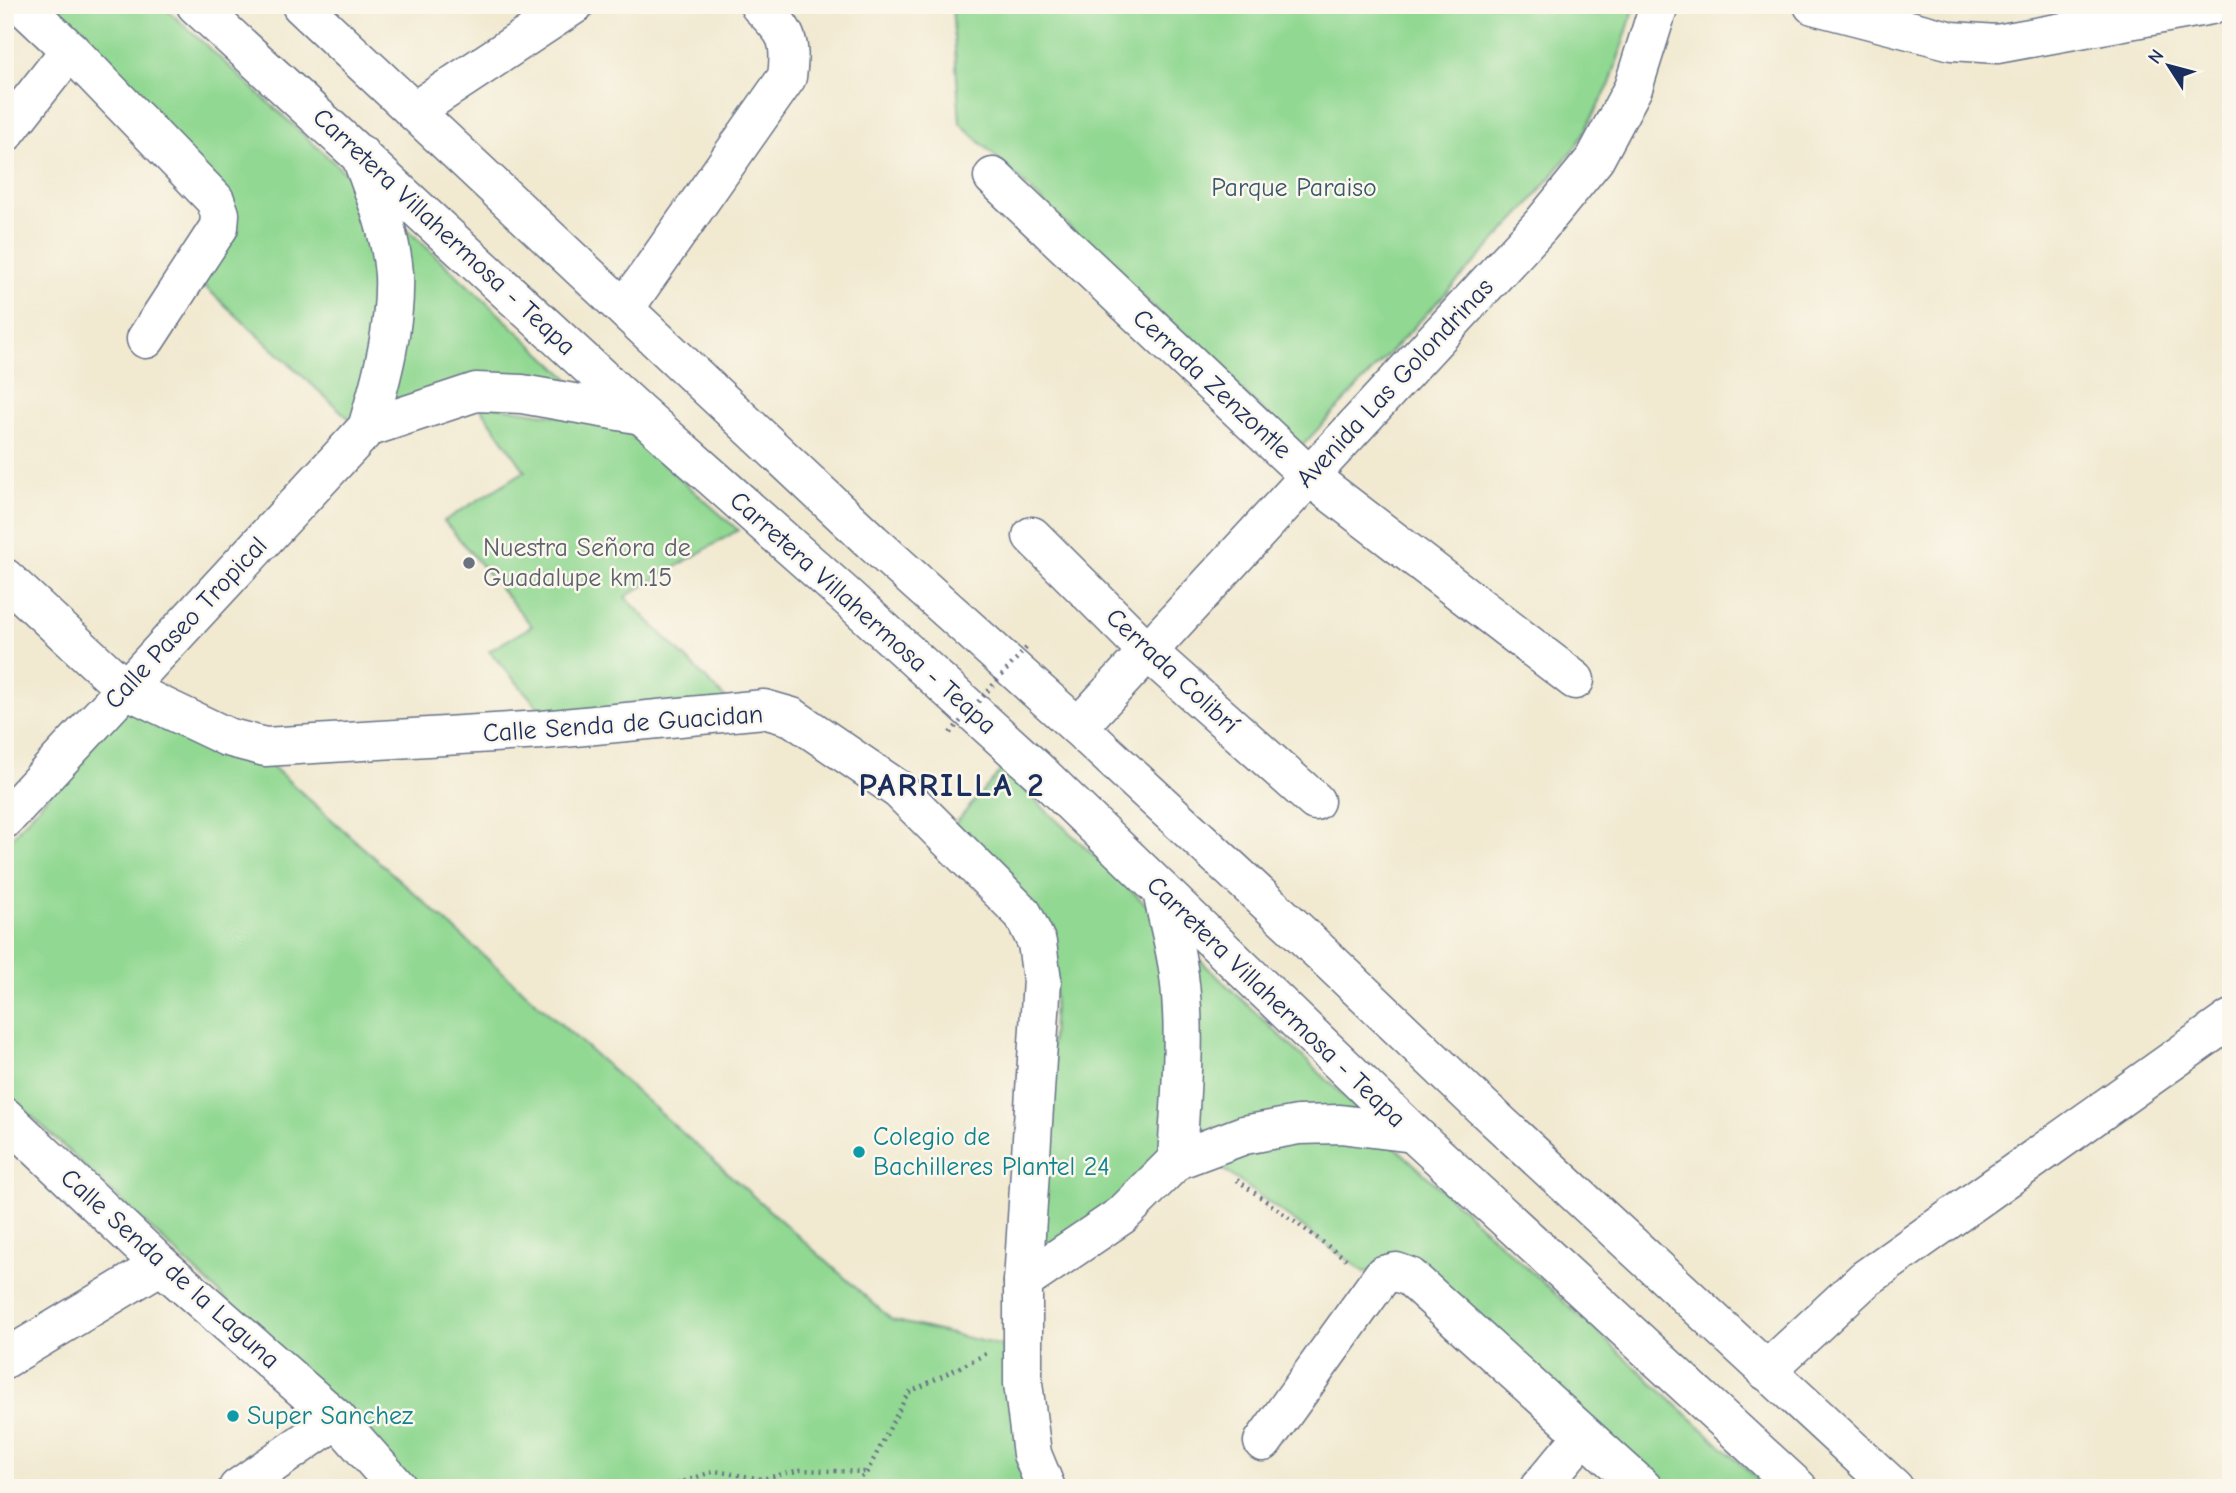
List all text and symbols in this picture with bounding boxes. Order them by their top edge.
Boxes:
north arrow [2134,32,2204,102]
text: N [2144,45,2169,68]
street label: Carretera Villahermosa - Teapa [306,102,582,362]
park label: Parque Paraiso [1211,173,1377,203]
street label: Avenida Las Golondrinas [1290,272,1500,494]
street label: Cerrada Zenzontle [1126,303,1298,465]
street label: Carretera Villahermosa - Teapa [724,485,1002,741]
street label: Calle Paseo Tropical [99,531,273,715]
place label: Nuestra Señora de Guadalupe km.15 [483,533,691,593]
marker: Nuestra Señora de Guadalupe km.15 [461,555,477,571]
street label: Cerrada Colibrí [1100,602,1245,741]
street label: Calle Senda de Guacidan [482,699,764,749]
district label: PARRILLA 2 [858,766,1046,804]
street label: Carretera Villahermosa - Teapa [1140,870,1412,1134]
place label: Colegio de Bachilleres Plantel 24 [873,1122,1110,1182]
marker: Colegio de Bachilleres Plantel 24 [851,1144,867,1160]
street label: Calle Senda de la Laguna [54,1163,286,1375]
place label: Super Sanchez [247,1401,413,1431]
marker: Super Sanchez [225,1408,241,1424]

